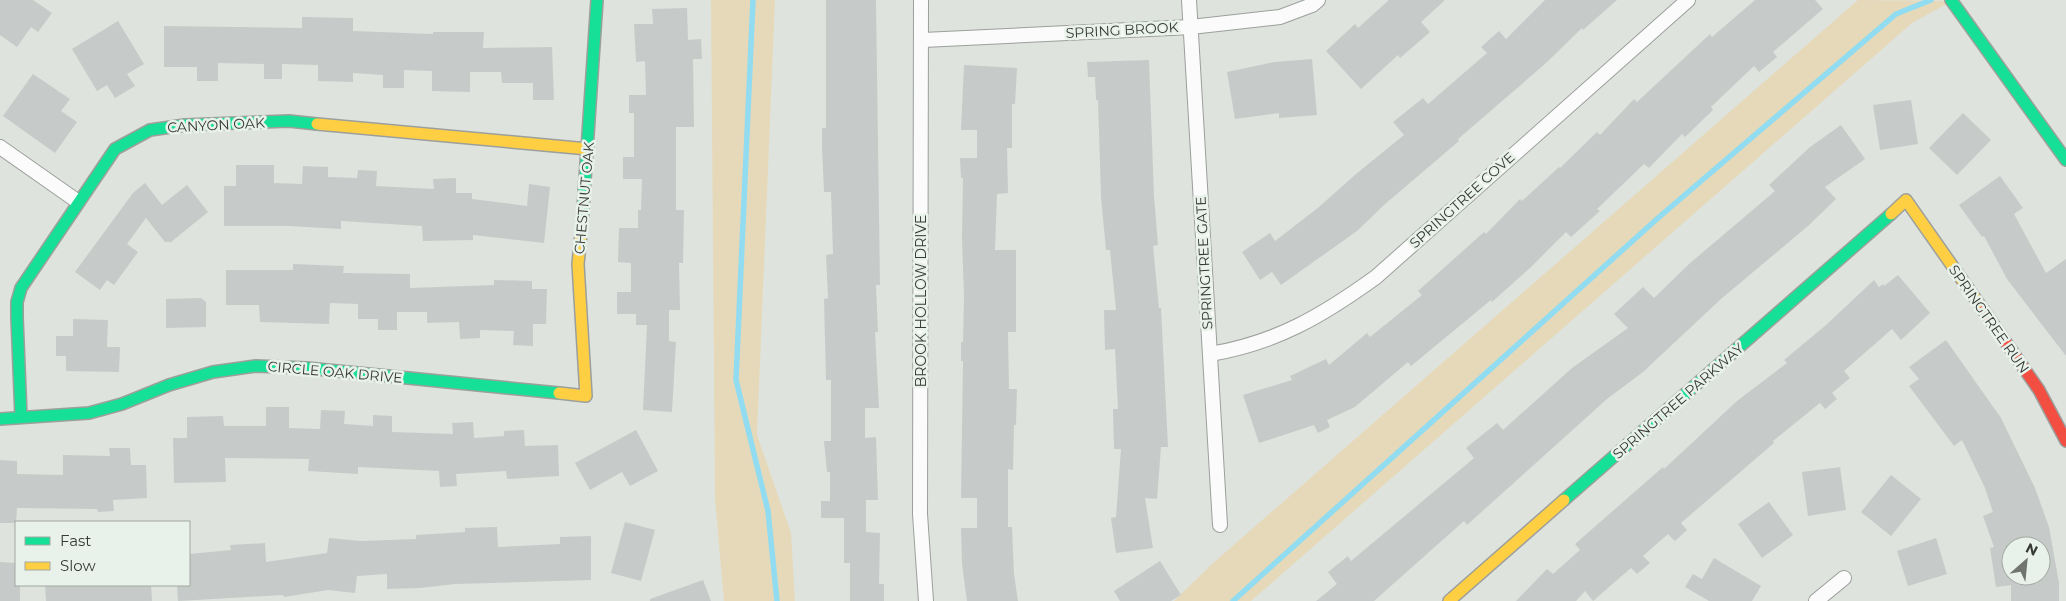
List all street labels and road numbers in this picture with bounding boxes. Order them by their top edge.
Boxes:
street label: SPRING BROOK [1065,18,1179,42]
street label: CANYON OAK [167,113,265,137]
street label: CHESTNUT OAK [570,141,598,255]
street label: SPRINGTREE COVE [1406,148,1518,252]
street label: SPRINGTREE GATE [1192,196,1216,330]
street label: BROOK HOLLOW DRIVE [912,215,930,387]
street label: SPRINGTREE RUN [1945,261,2033,377]
street label: SPRINGTREE PARKWAY [1609,339,1747,463]
street label: CIRCLE OAK DRIVE [267,357,403,387]

